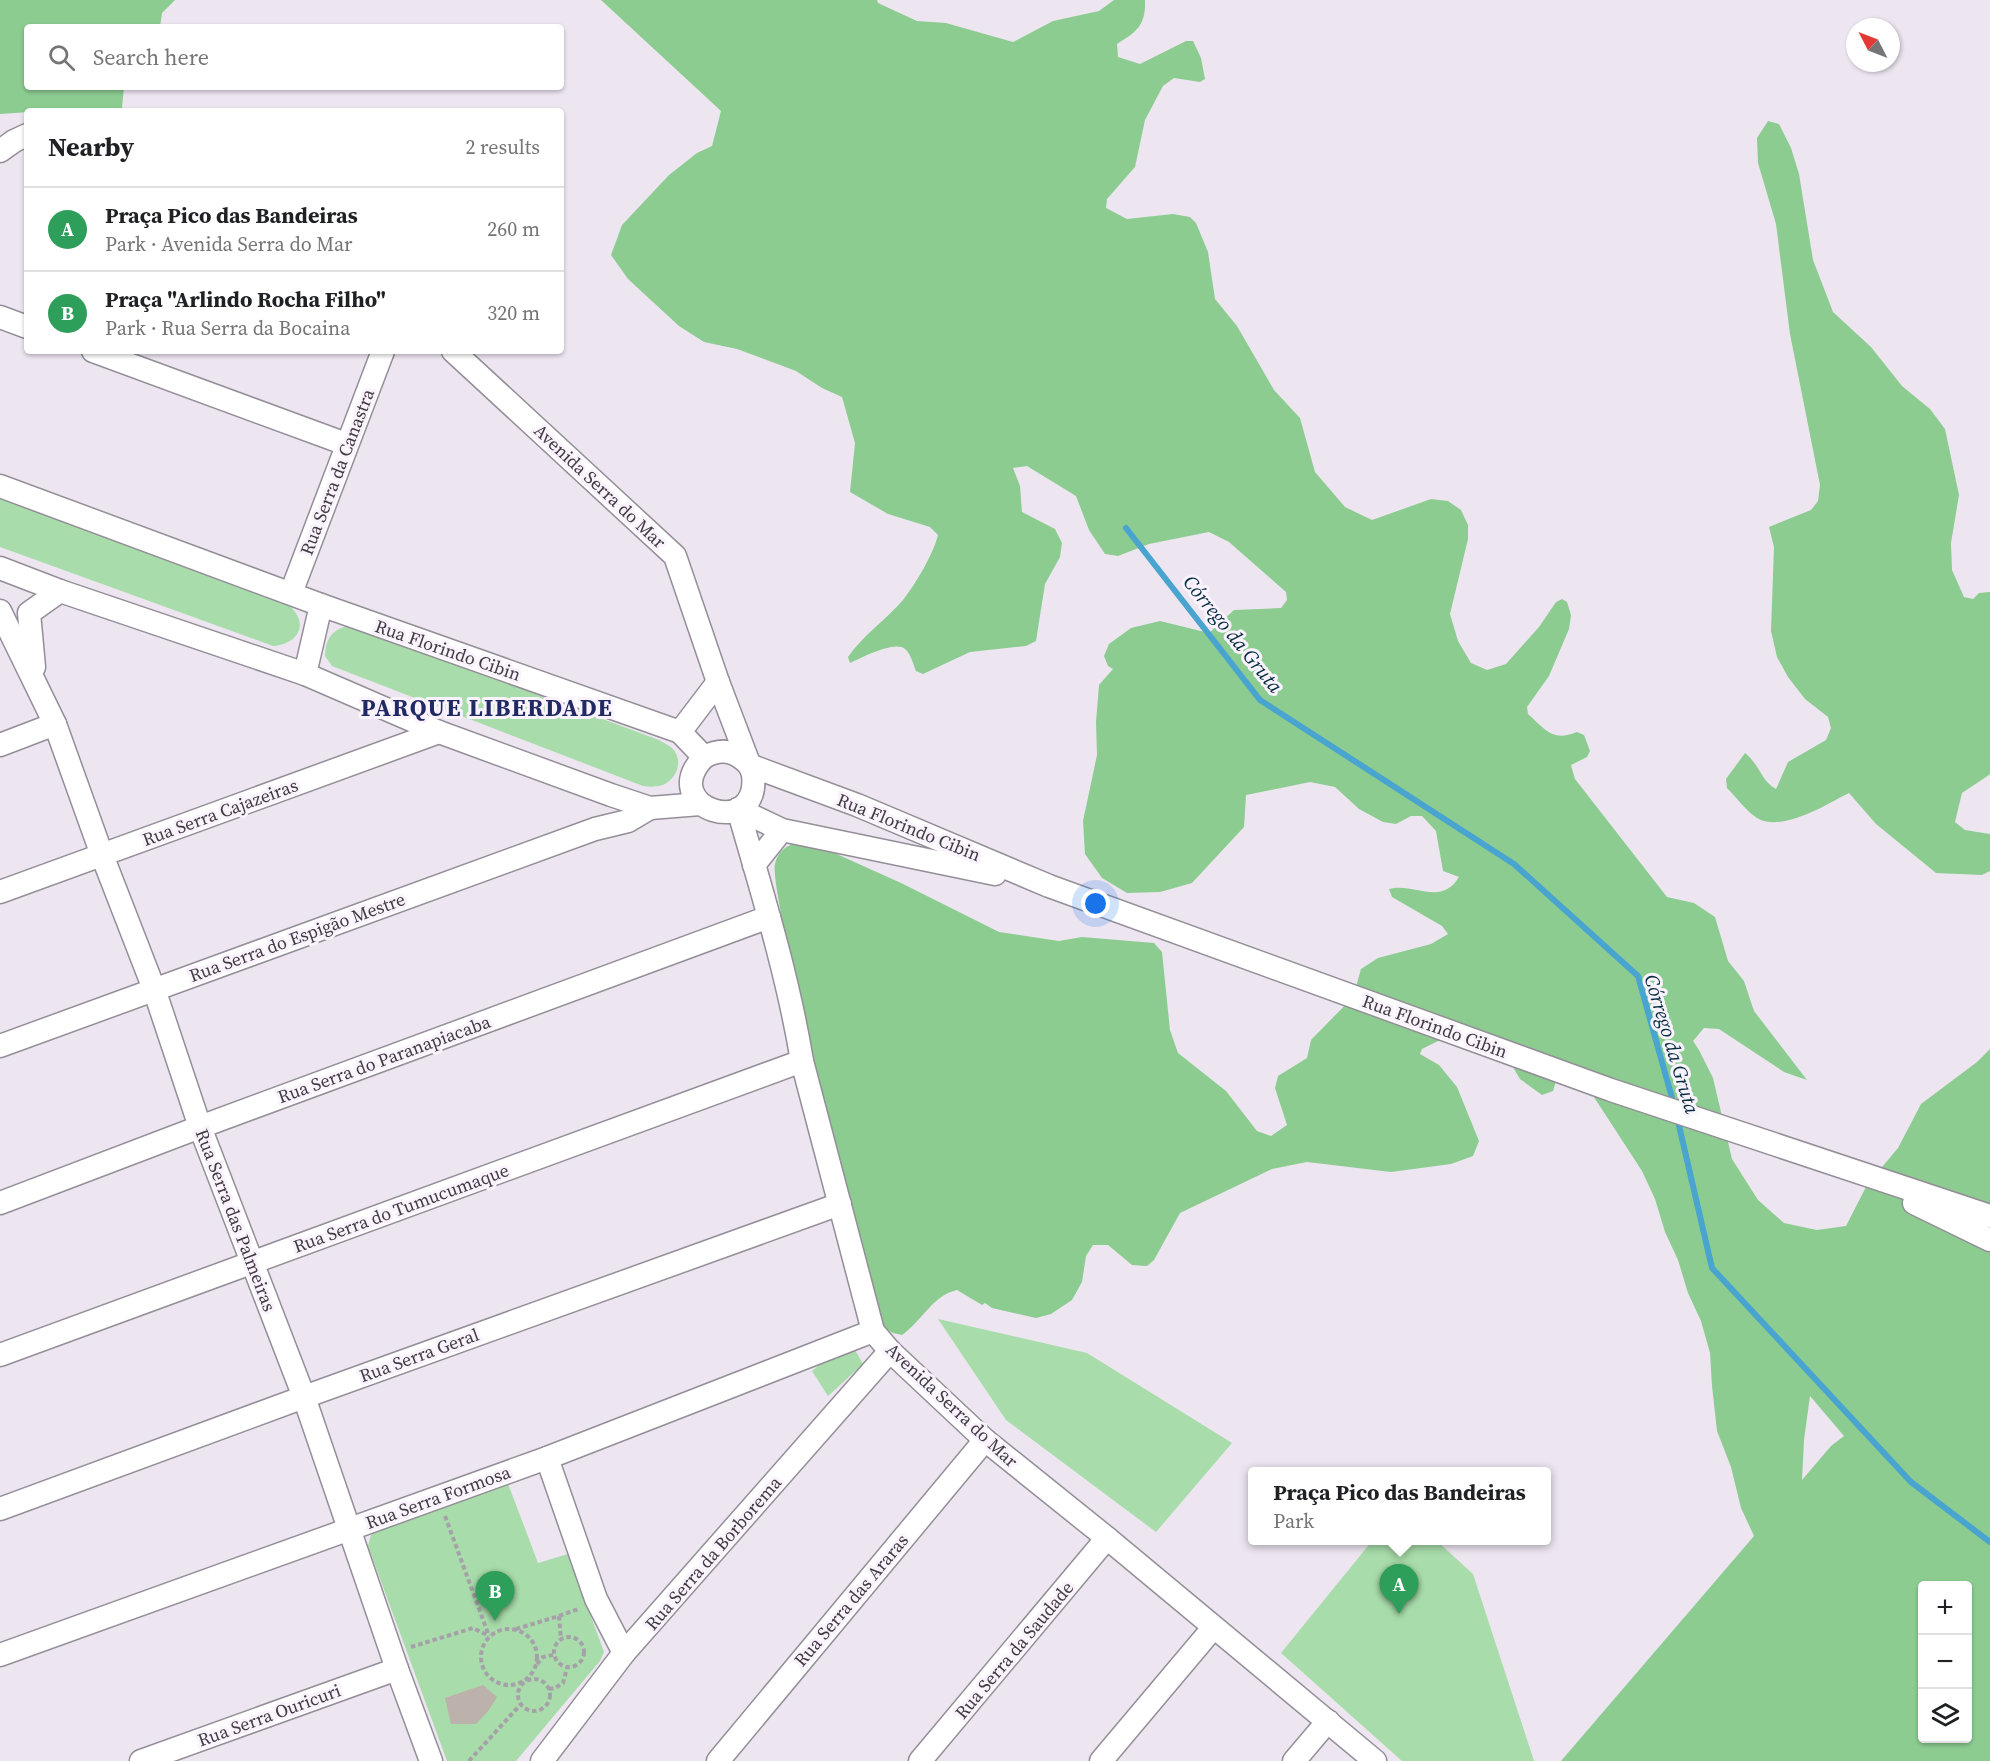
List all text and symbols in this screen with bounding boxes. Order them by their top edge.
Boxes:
north arrow [1846,18,1900,72]
search box [24,24,564,90]
icon: search [45,41,78,74]
text: Search here [93,42,209,72]
text: Nearby [48,129,134,165]
text: 2 results [465,133,540,161]
text: Praça Pico das Bandeiras [105,200,358,230]
text: A [61,215,74,243]
text: 260 m [487,215,540,243]
text: Park · Avenida Serra do Mar [105,230,353,258]
text: Praça "Arlindo Rocha Filho" [105,284,386,314]
text: B [61,299,74,327]
text: 320 m [487,299,540,327]
text: Park · Rua Serra da Bocaina [105,314,350,342]
street label: Rua Serra da Canastra [294,384,381,559]
street label: Avenida Serra do Mar [529,418,672,554]
water label: Córrego da Gruta [1177,569,1290,699]
street label: Rua Florindo Cibin [372,613,524,687]
district label: PARQUE LIBERDADE [361,691,613,724]
street label: Rua Serra Cajazeiras [139,772,301,852]
street label: Rua Florindo Cibin [834,787,985,867]
street label: Rua Serra do Espigão Mestre [185,886,409,988]
your location [1081,889,1110,918]
water label: Córrego da Gruta [1638,971,1707,1118]
street label: Rua Florindo Cibin [1359,988,1511,1064]
street label: Rua Serra do Paranapiacaba [274,1009,495,1109]
street label: Rua Serra das Palmeiras [190,1125,282,1315]
street label: Rua Serra do Tumucumaque [290,1157,512,1259]
street label: Rua Serra Geral [356,1322,482,1388]
street label: Avenida Serra do Mar [881,1337,1024,1473]
street label: Rua Serra Formosa [362,1459,515,1535]
popup [1248,1467,1551,1545]
street label: Rua Serra da Borborema [639,1470,787,1635]
text: Praça Pico das Bandeiras [1273,1477,1526,1507]
text: Park [1273,1507,1314,1535]
street label: Rua Serra das Araras [788,1528,914,1672]
pin: A [1380,1564,1418,1614]
pin: B [476,1572,514,1621]
street label: Rua Serra da Saudade [949,1576,1079,1724]
map controls [1918,1581,1972,1743]
button: + [1918,1581,1972,1635]
button: − [1918,1635,1972,1689]
street label: Rua Serra Ouricuri [194,1677,344,1753]
button: layers [1918,1689,1972,1743]

